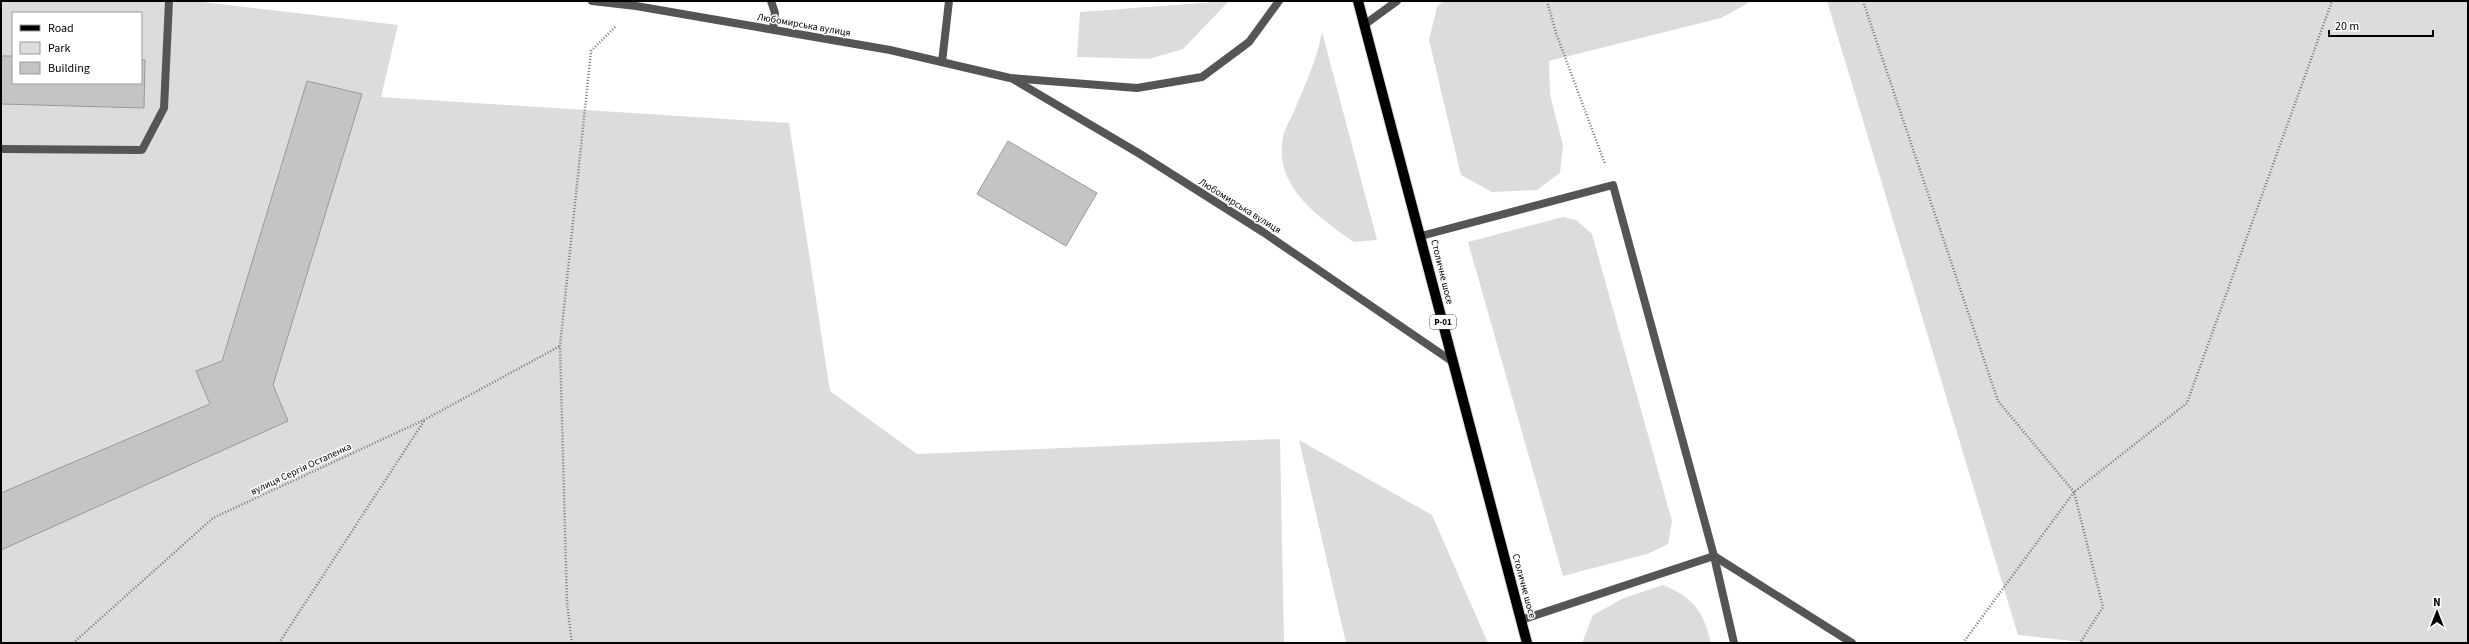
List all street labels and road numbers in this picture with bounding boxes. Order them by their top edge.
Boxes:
street label: Любомирська вулиця [756,10,852,40]
street label: Любомирська вулиця [1196,175,1284,237]
street label: Столичне шосе [1427,238,1457,306]
road number: Р-01 [1430,315,1456,329]
street label: вулиця Сергія Остапенка [248,439,354,499]
street label: Столичне шосе [1509,552,1539,620]

